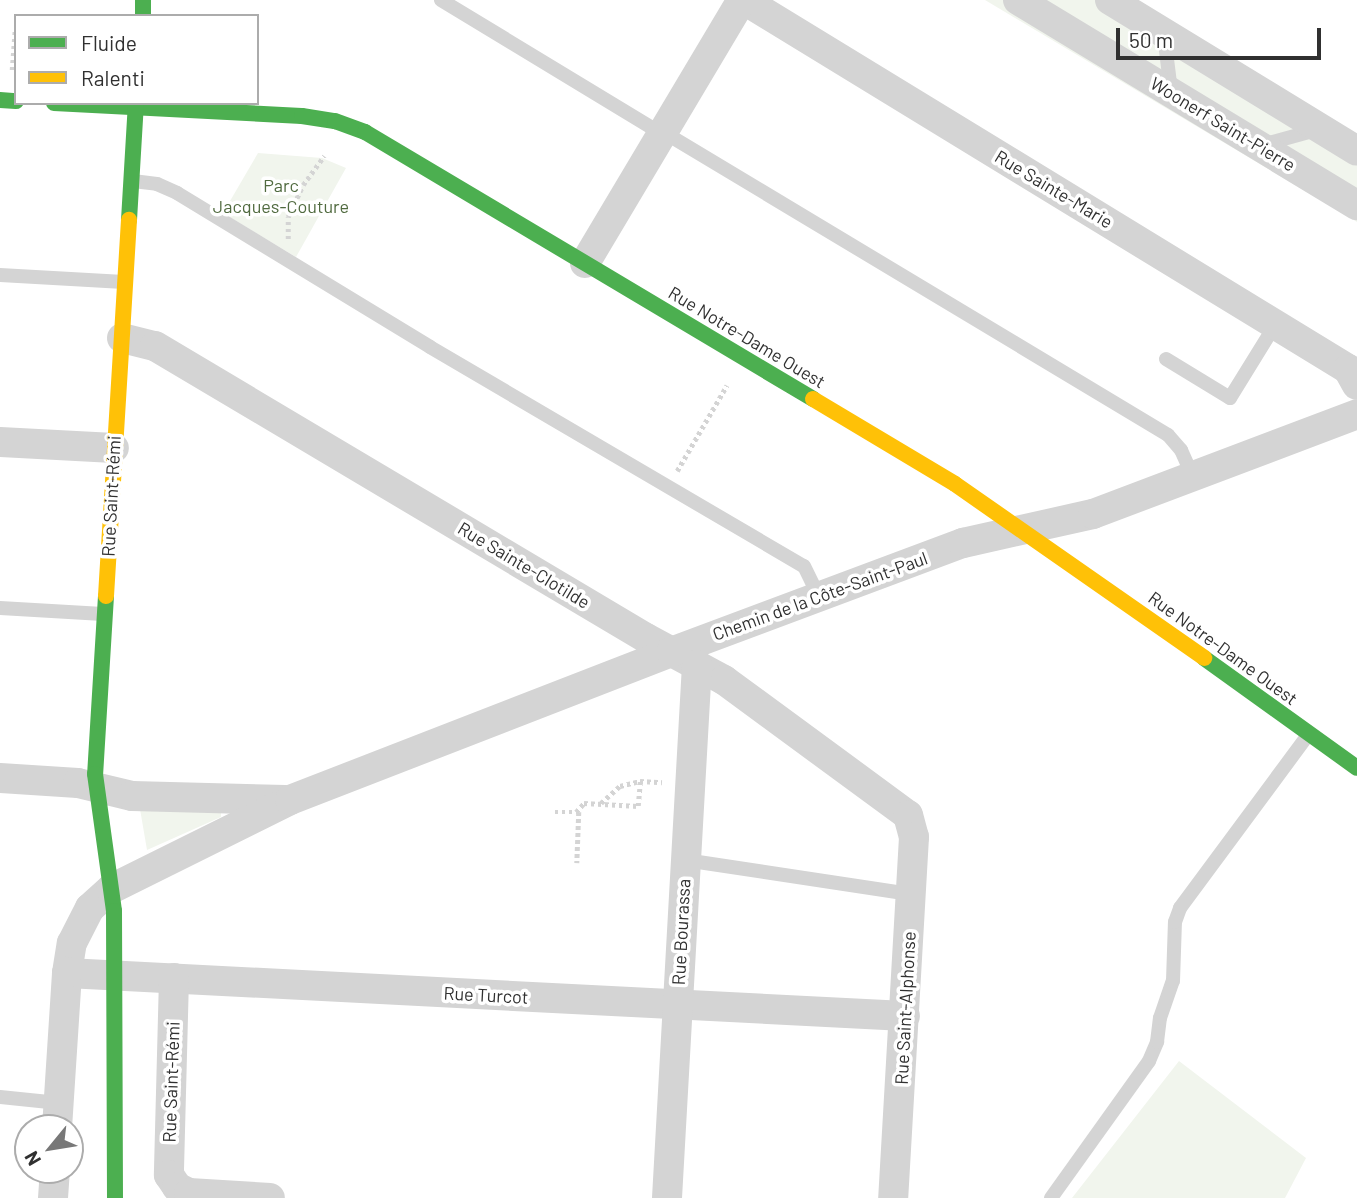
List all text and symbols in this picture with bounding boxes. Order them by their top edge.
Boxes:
legend [14,14,259,105]
scale bar [1119,14,1324,58]
text: 50 m [1129,27,1173,52]
text: Fluide [81,30,137,55]
text: Ralenti [81,65,145,90]
street label: Woonerf Saint-Pierre [1147,72,1299,176]
street label: Rue Sainte-Marie [991,145,1117,233]
park label: Parc Jacques-Couture [213,175,349,218]
street label: Rue Notre-Dame Ouest [665,282,829,392]
street label: Rue Saint-Rémi [97,435,125,557]
street label: Rue Sainte-Clotilde [454,517,594,613]
street label: Chemin de la Côte-Saint-Paul [710,547,930,645]
street label: Rue Notre-Dame Ouest [1144,587,1302,709]
street label: Rue Bourassa [667,878,695,986]
street label: Rue Saint-Alphonse [890,931,920,1085]
street label: Rue Turcot [443,982,529,1008]
street label: Rue Saint-Rémi [158,1021,184,1143]
north arrow [14,1114,84,1184]
text: N [19,1148,45,1170]

